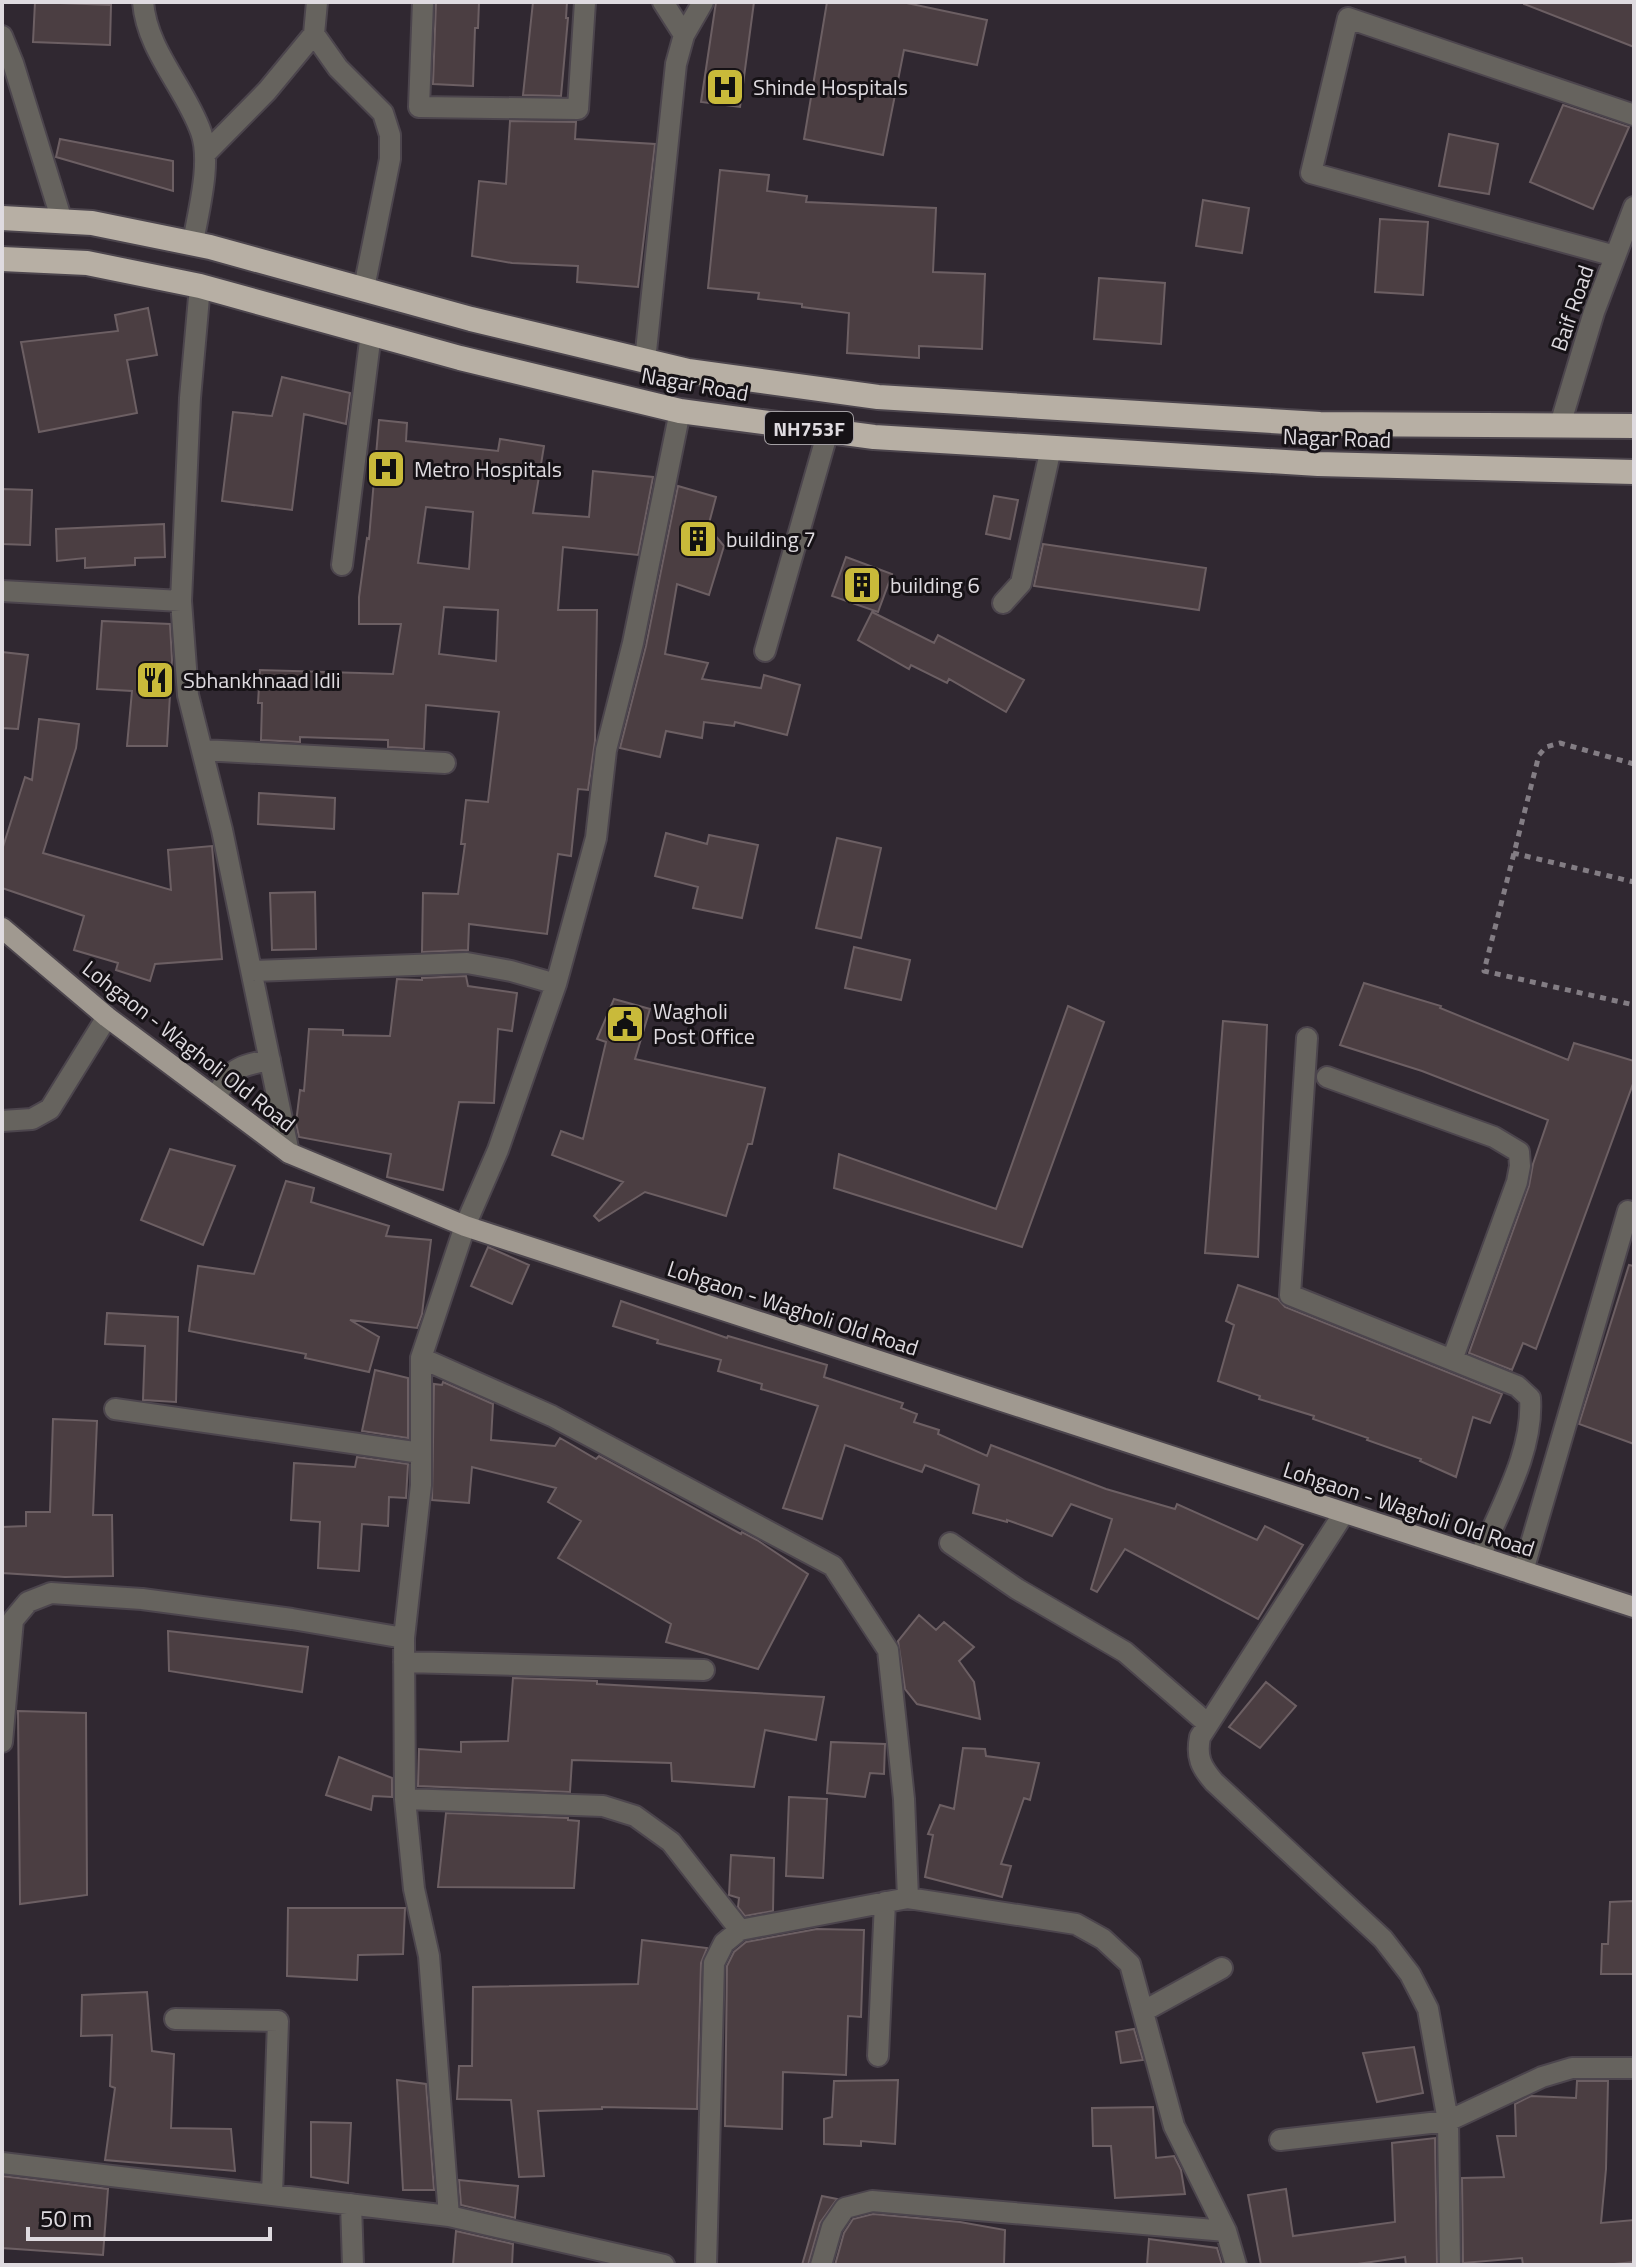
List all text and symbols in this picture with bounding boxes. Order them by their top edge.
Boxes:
hospital icon: Shinde Hospitals [704,66,746,108]
place label: Shinde Hospitals [753,70,908,104]
street label: Baif Road [1541,260,1603,356]
street label: Nagar Road [639,358,751,410]
road number: NH753F [765,412,853,444]
street label: Nagar Road [1282,419,1392,457]
hospital icon: Metro Hospitals [365,448,407,490]
place label: Metro Hospitals [414,452,562,486]
building icon: building 7 [677,518,719,560]
place label: building 7 [726,522,816,556]
building icon: building 6 [841,564,883,606]
place label: building 6 [890,568,980,602]
restaurant icon: Sbhankhnaad Idli [134,659,176,701]
place label: Sbhankhnaad Idli [183,663,341,697]
street label: Lohgaon - Wagholi Old Road [75,952,303,1140]
place label: Wagholi Post Office [653,994,755,1053]
public building icon: Wagholi Post Office [604,1003,646,1045]
street label: Lohgaon - Wagholi Old Road [663,1251,923,1365]
street label: Lohgaon - Wagholi Old Road [1279,1452,1539,1566]
scale bar [28,2191,270,2241]
text: 50 m [40,2200,92,2236]

